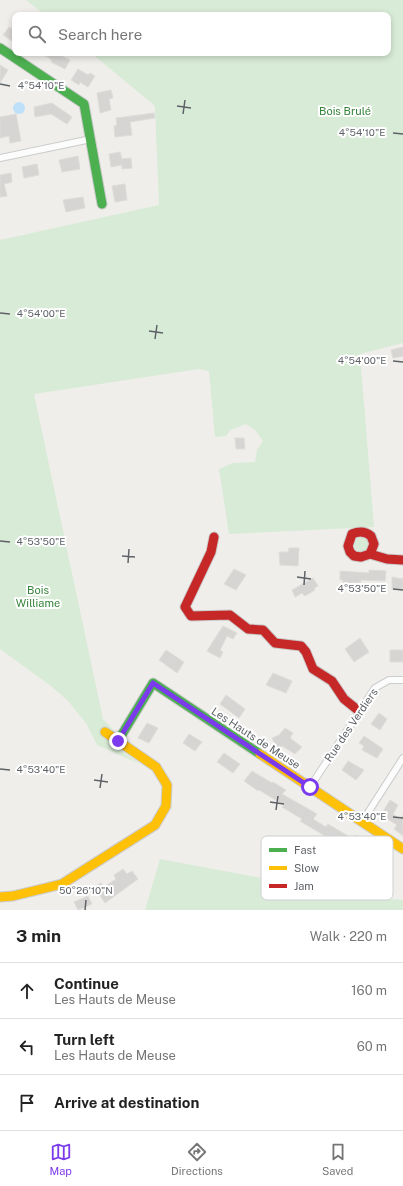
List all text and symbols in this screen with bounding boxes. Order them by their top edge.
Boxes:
search box [12,12,391,56]
icon: search [26,23,48,45]
text: Search here [58,26,142,43]
text: 4°54'10"E [18,79,64,91]
park label: Bois Brulé [319,105,371,117]
text: 4°54'10"E [339,126,385,138]
text: 4°54'00"E [17,307,65,319]
text: 4°54'00"E [338,354,386,366]
text: 4°53'50"E [16,535,66,547]
text: 4°53'50"E [337,582,387,594]
park label: Bois Williame [16,584,60,609]
street label: Rue des Verdiers [322,686,380,764]
street label: Les Hauts de Meuse [209,705,303,771]
route end [109,732,127,750]
text: 4°53'40"E [17,763,65,775]
route start [301,778,319,796]
text: 4°53'40"E [338,810,386,822]
legend [261,836,393,900]
text: Fast [294,844,316,856]
text: Slow [294,862,320,874]
text: Jam [294,880,314,892]
text: 50°26'10"N [59,884,113,896]
text: 3 min [16,926,61,946]
text: Walk · 220 m [310,929,387,944]
text: Continue [54,975,119,992]
icon: ahead [16,980,38,1002]
text: 160 m [351,983,387,998]
text: Les Hauts de Meuse [54,992,176,1007]
text: Turn left [54,1031,115,1048]
icon: left [16,1036,38,1058]
text: 60 m [357,1039,387,1054]
text: Les Hauts de Meuse [54,1048,176,1063]
icon: arrive [16,1092,38,1114]
text: Arrive at destination [54,1094,199,1111]
tab: Map [50,1141,72,1177]
tab: Directions [171,1141,223,1177]
tab: Saved [322,1141,353,1177]

